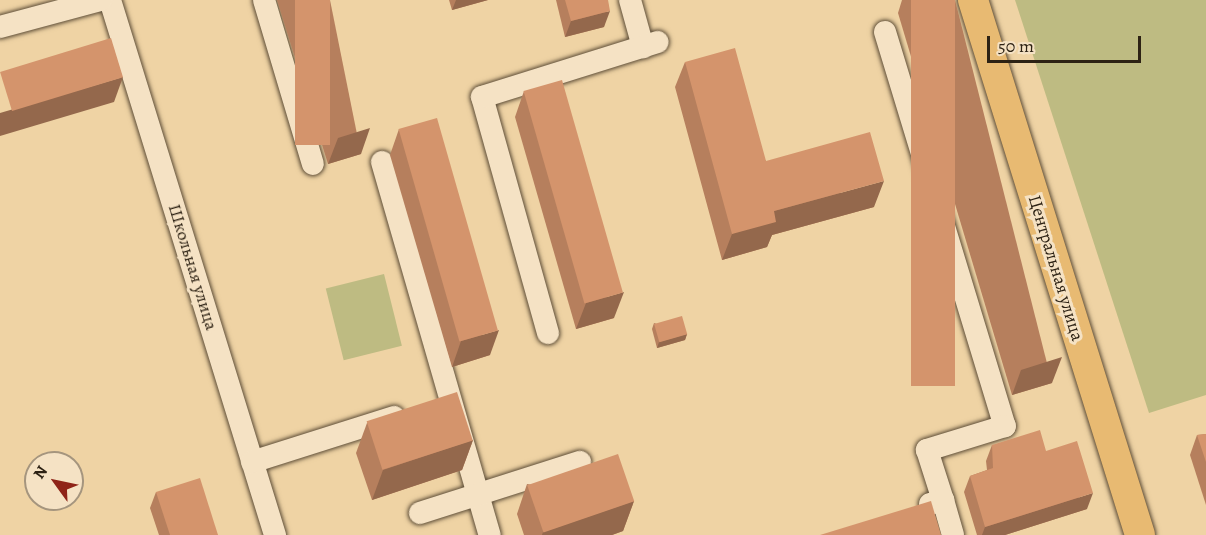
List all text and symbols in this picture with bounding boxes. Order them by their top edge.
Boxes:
scale bar [990,24,1144,62]
text: 50 m [998,34,1034,58]
street label: Центральная улица [1024,193,1088,343]
street label: Школьная улица [164,201,222,333]
north arrow [24,451,84,511]
text: N [28,461,53,483]

